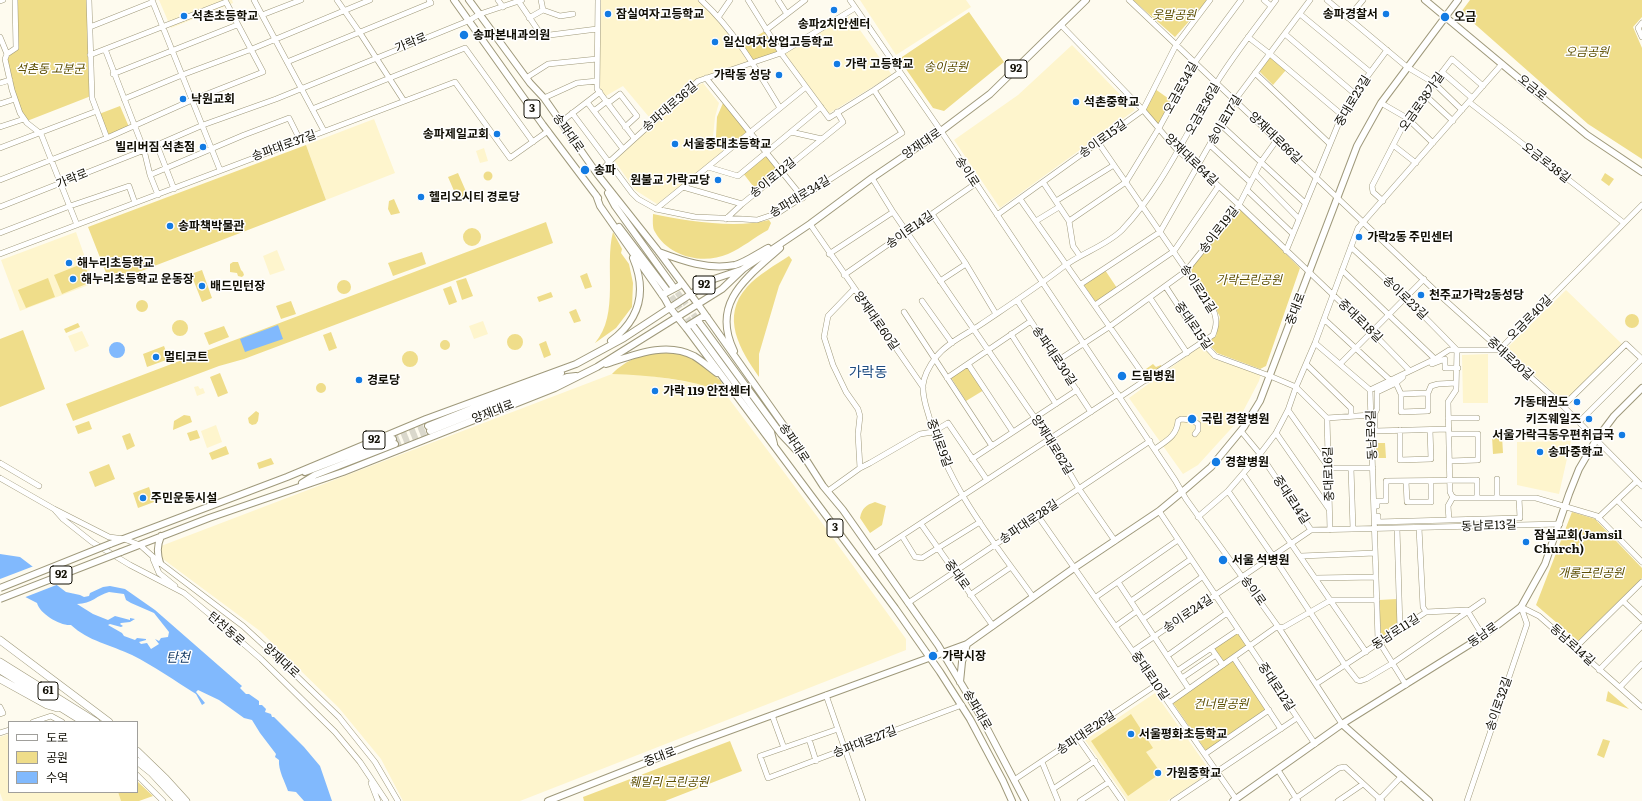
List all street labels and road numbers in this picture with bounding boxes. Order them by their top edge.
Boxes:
street label: 가락로 [393,30,429,56]
street label: 오금로34길 [1161,59,1201,117]
road number: 92 [1005,60,1027,78]
street label: 오금로38가길 [1397,70,1447,134]
street label: 오금로 [1515,72,1549,104]
street label: 중대로23길 [1332,73,1374,129]
street label: 송파대로36길 [640,79,700,135]
street label: 오금로36길 [1183,81,1223,137]
street label: 송이로17길 [1205,93,1245,147]
road number: 3 [524,100,540,118]
street label: 양재대로66길 [1246,109,1304,167]
street label: 송파대로 [549,111,587,155]
street label: 송이로15길 [1076,117,1130,161]
street label: 양재대로 [900,126,944,162]
street label: 송파대로37길 [250,128,318,164]
street label: 양재대로64길 [1161,131,1221,189]
street label: 오금로38길 [1519,140,1573,186]
street label: 송이로 [952,154,982,190]
street label: 송이로12길 [747,155,799,201]
street label: 가락로 [54,166,90,192]
street label: 송파대로34길 [767,173,833,221]
street label: 송이로19길 [1196,204,1242,256]
street label: 송이로14길 [883,208,937,252]
street label: 송이로21길 [1177,262,1219,316]
street label: 송이로23길 [1380,273,1430,323]
road number: 92 [693,276,715,294]
street label: 양재대로60길 [850,289,902,353]
street label: 중대로 [1283,291,1309,327]
street label: 오금로40길 [1505,293,1555,343]
street label: 중대로18길 [1335,296,1385,346]
street label: 중대로15길 [1171,299,1215,353]
street label: 송파대로30길 [1029,324,1079,388]
street label: 중대로20길 [1484,335,1536,383]
street label: 양재대로 [470,397,516,427]
street label: 동남로9길 [1364,410,1380,460]
street label: 양재대로62길 [1028,412,1076,478]
street label: 중대로9길 [924,417,954,469]
street label: 송파대로 [776,421,812,465]
road number: 92 [363,431,385,449]
street label: 중대로16길 [1321,446,1337,502]
street label: 중대로14길 [1270,473,1312,527]
street label: 송파대로28길 [997,497,1061,547]
street label: 동남로13길 [1461,518,1517,534]
road number: 3 [827,519,843,537]
street label: 중대로 [942,557,972,593]
road number: 92 [50,566,72,584]
street label: 송이로 [1237,573,1269,609]
street label: 송이로24길 [1160,592,1216,636]
street label: 탄천동로 [205,609,247,649]
street label: 동남로11길 [1369,611,1423,653]
street label: 동남로 [1465,620,1501,650]
street label: 동남로14길 [1547,621,1597,669]
street label: 양재대로 [260,641,302,681]
street label: 중대로10길 [1128,649,1172,703]
street label: 중대로12길 [1255,660,1297,714]
street label: 송이로32길 [1483,675,1515,733]
road number: 61 [38,682,58,700]
street label: 송파대로 [960,687,994,733]
street label: 송파대로26길 [1054,708,1118,758]
street label: 송파대로27길 [831,723,899,761]
street label: 중대로 [642,744,678,770]

